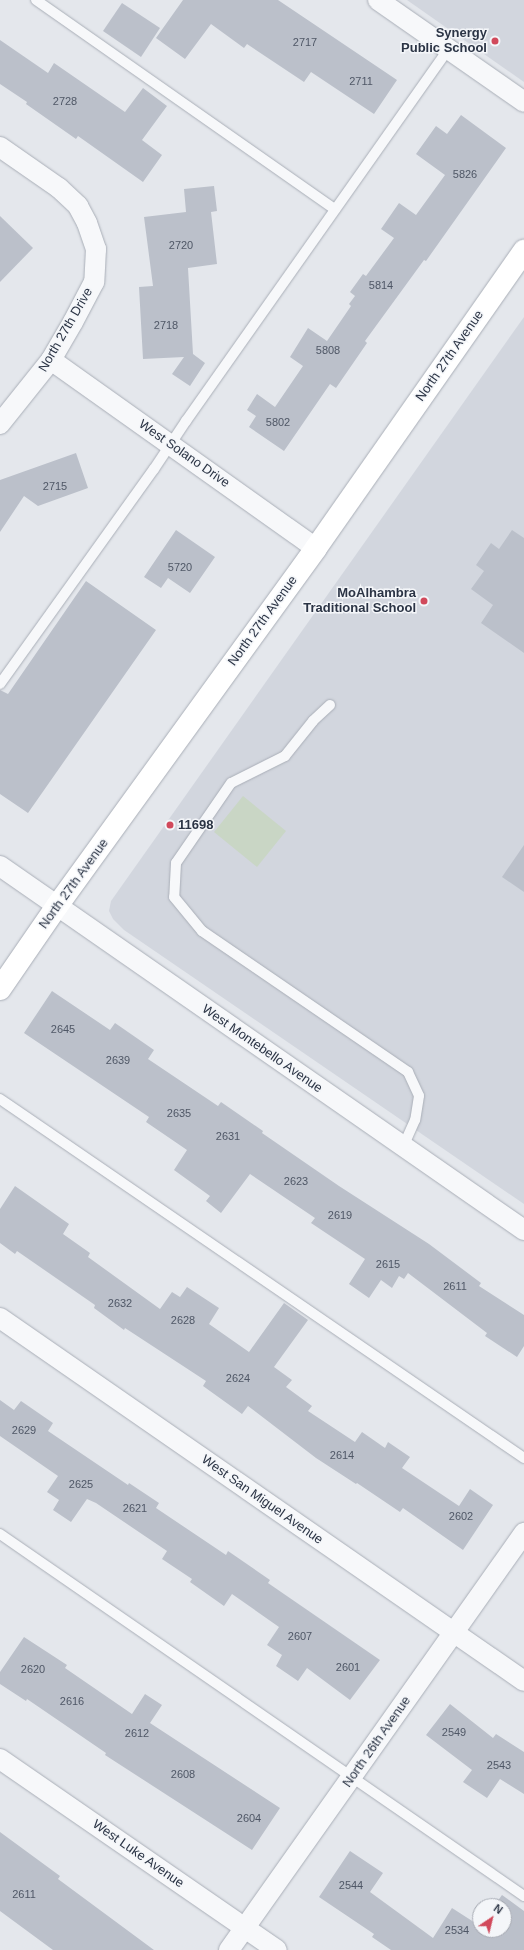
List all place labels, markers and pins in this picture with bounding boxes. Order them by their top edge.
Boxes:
place label: Synergy Public School [401,26,487,57]
marker: Synergy Public School [490,36,500,46]
place label: MoAlhambra Traditional School [303,586,416,617]
marker: MoAlhambra Traditional School [419,596,429,606]
place label: 11698 [178,817,213,833]
marker: 11698 [165,820,175,830]

